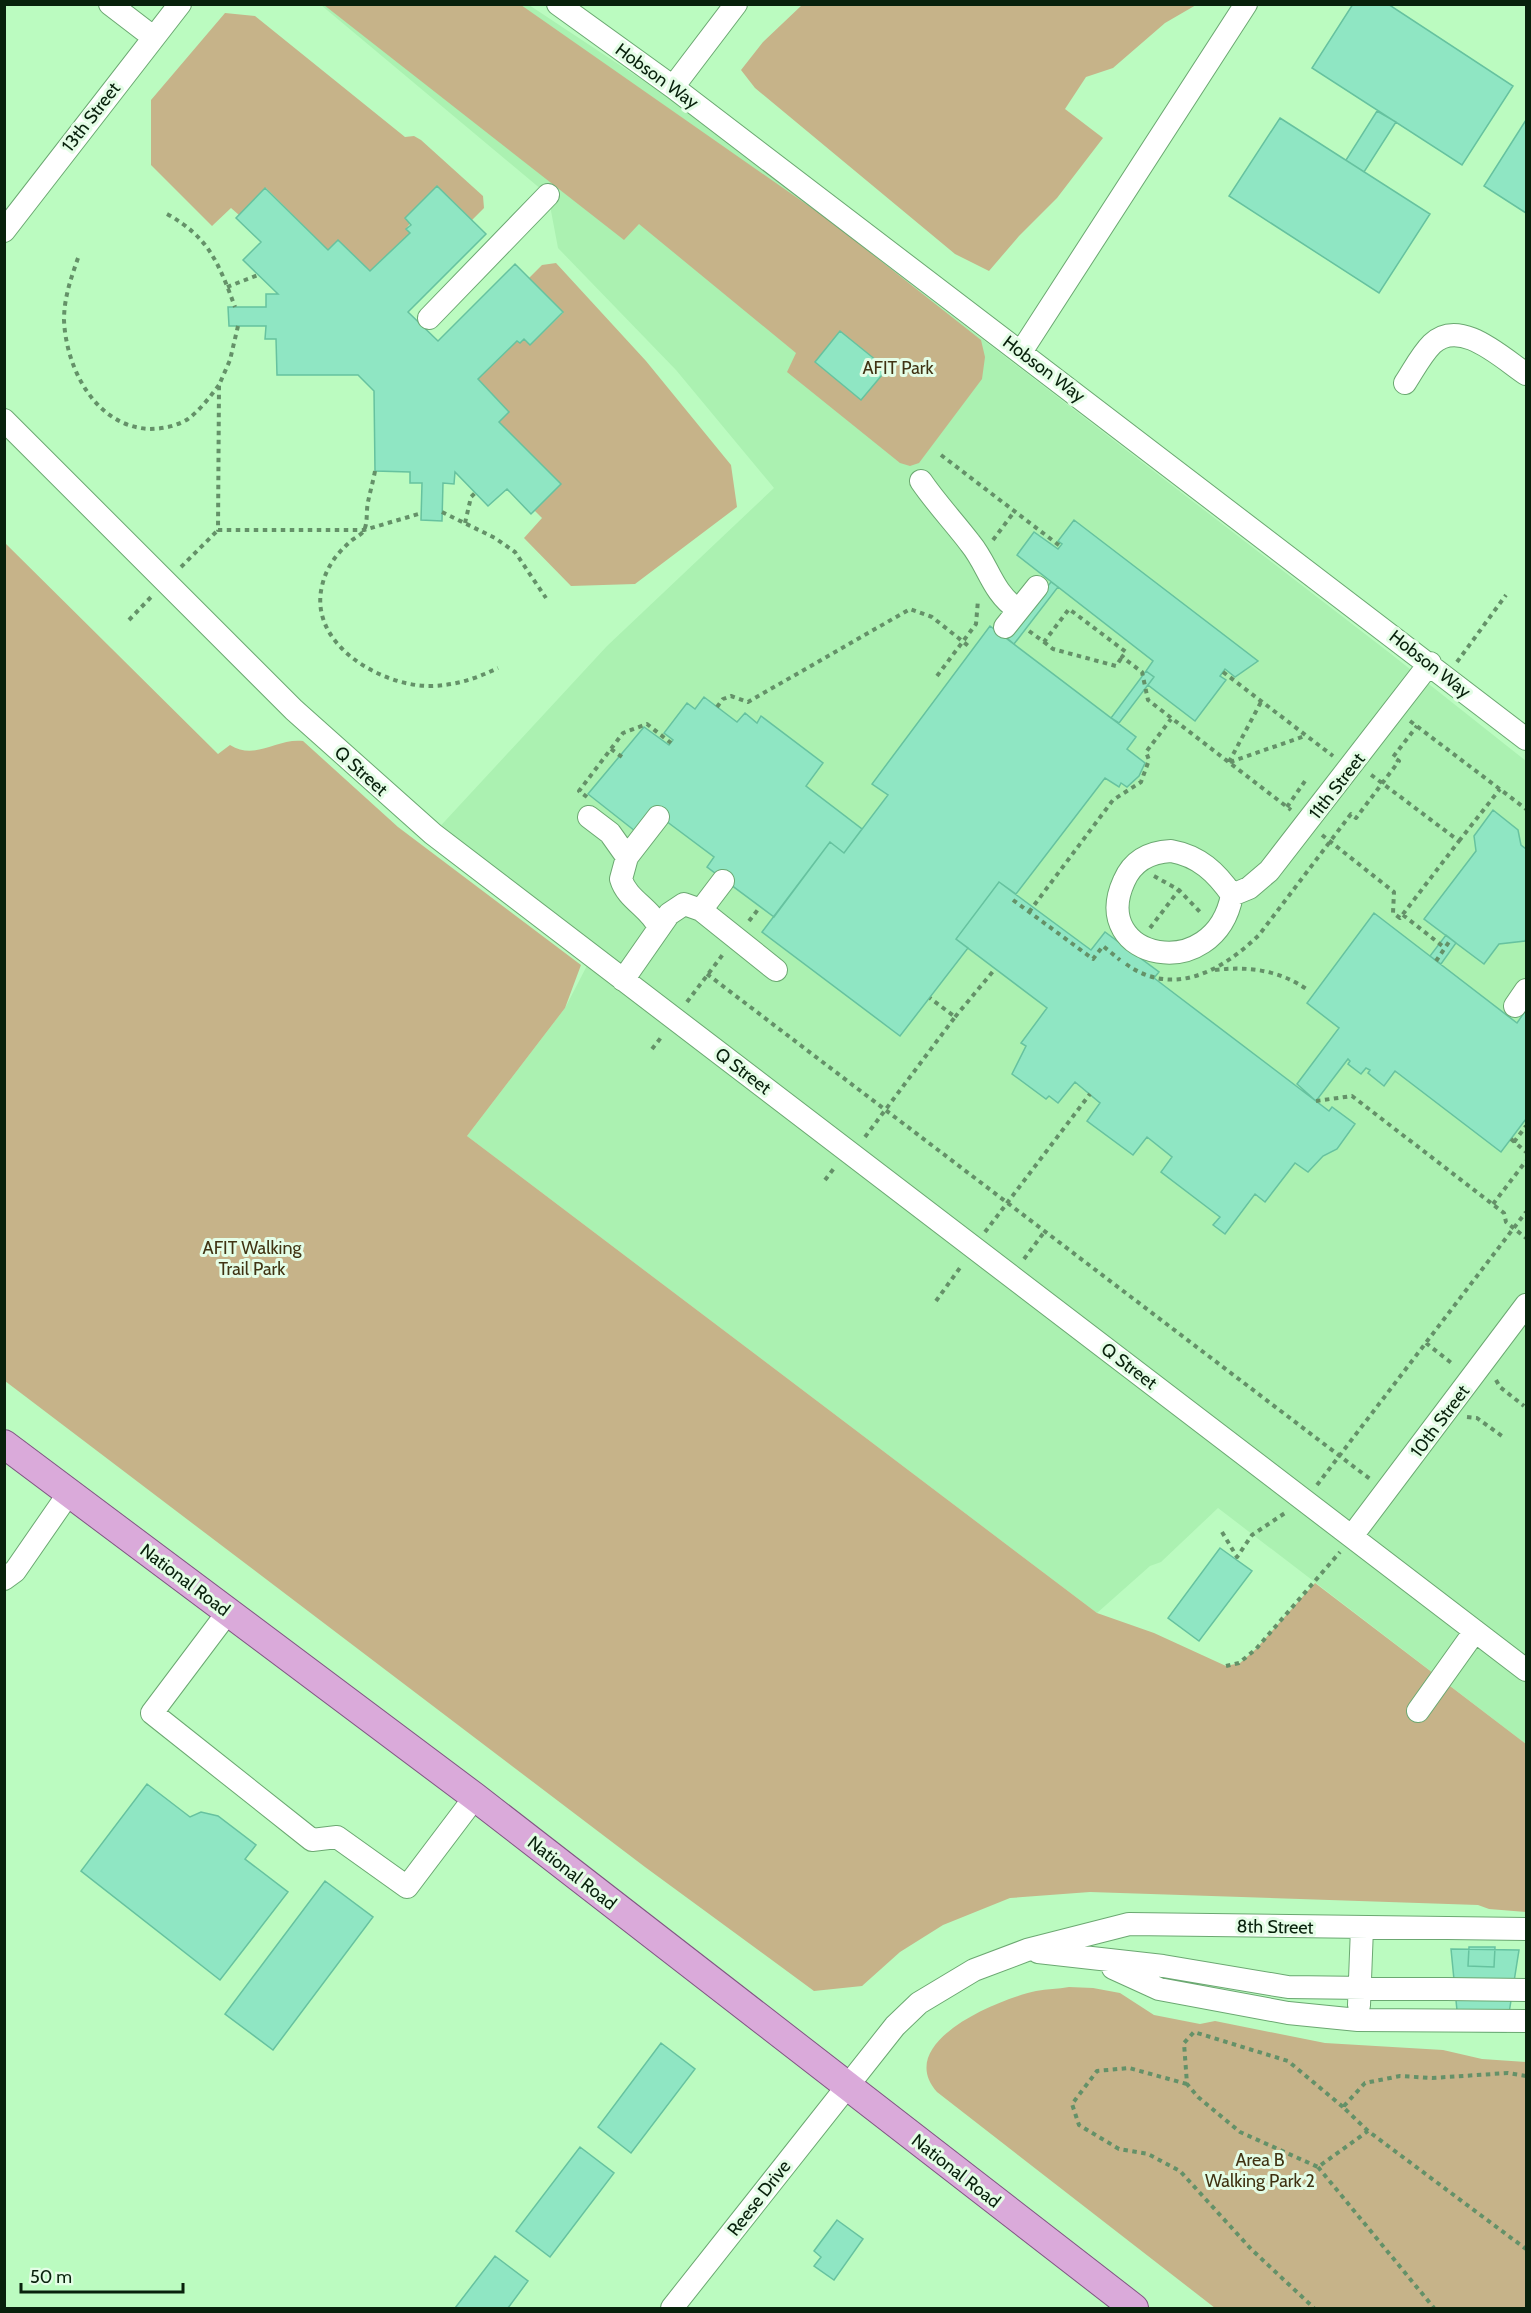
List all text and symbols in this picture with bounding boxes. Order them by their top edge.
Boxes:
street label: Hobson Way [611,38,703,114]
street label: 13th Street [57,78,125,156]
street label: Hobson Way [998,331,1090,407]
park label: AFIT Park [862,357,935,379]
street label: Hobson Way [1385,625,1475,703]
street label: Q Street [330,741,392,801]
street label: 11th Street [1304,749,1370,823]
street label: Q Street [711,1043,775,1099]
park label: AFIT Walking Trail Park [203,1237,302,1280]
street label: Q Street [1097,1338,1161,1394]
street label: 10th Street [1406,1381,1474,1461]
street label: National Road [136,1539,234,1621]
street label: National Road [523,1831,621,1915]
street label: 8th Street [1236,1915,1314,1939]
street label: National Road [907,2129,1005,2213]
park label: Area B Walking Park 2 [1205,2149,1315,2192]
street label: Reese Drive [723,2156,795,2240]
scale bar [21,2256,183,2294]
text: 50 m [30,2266,72,2288]

